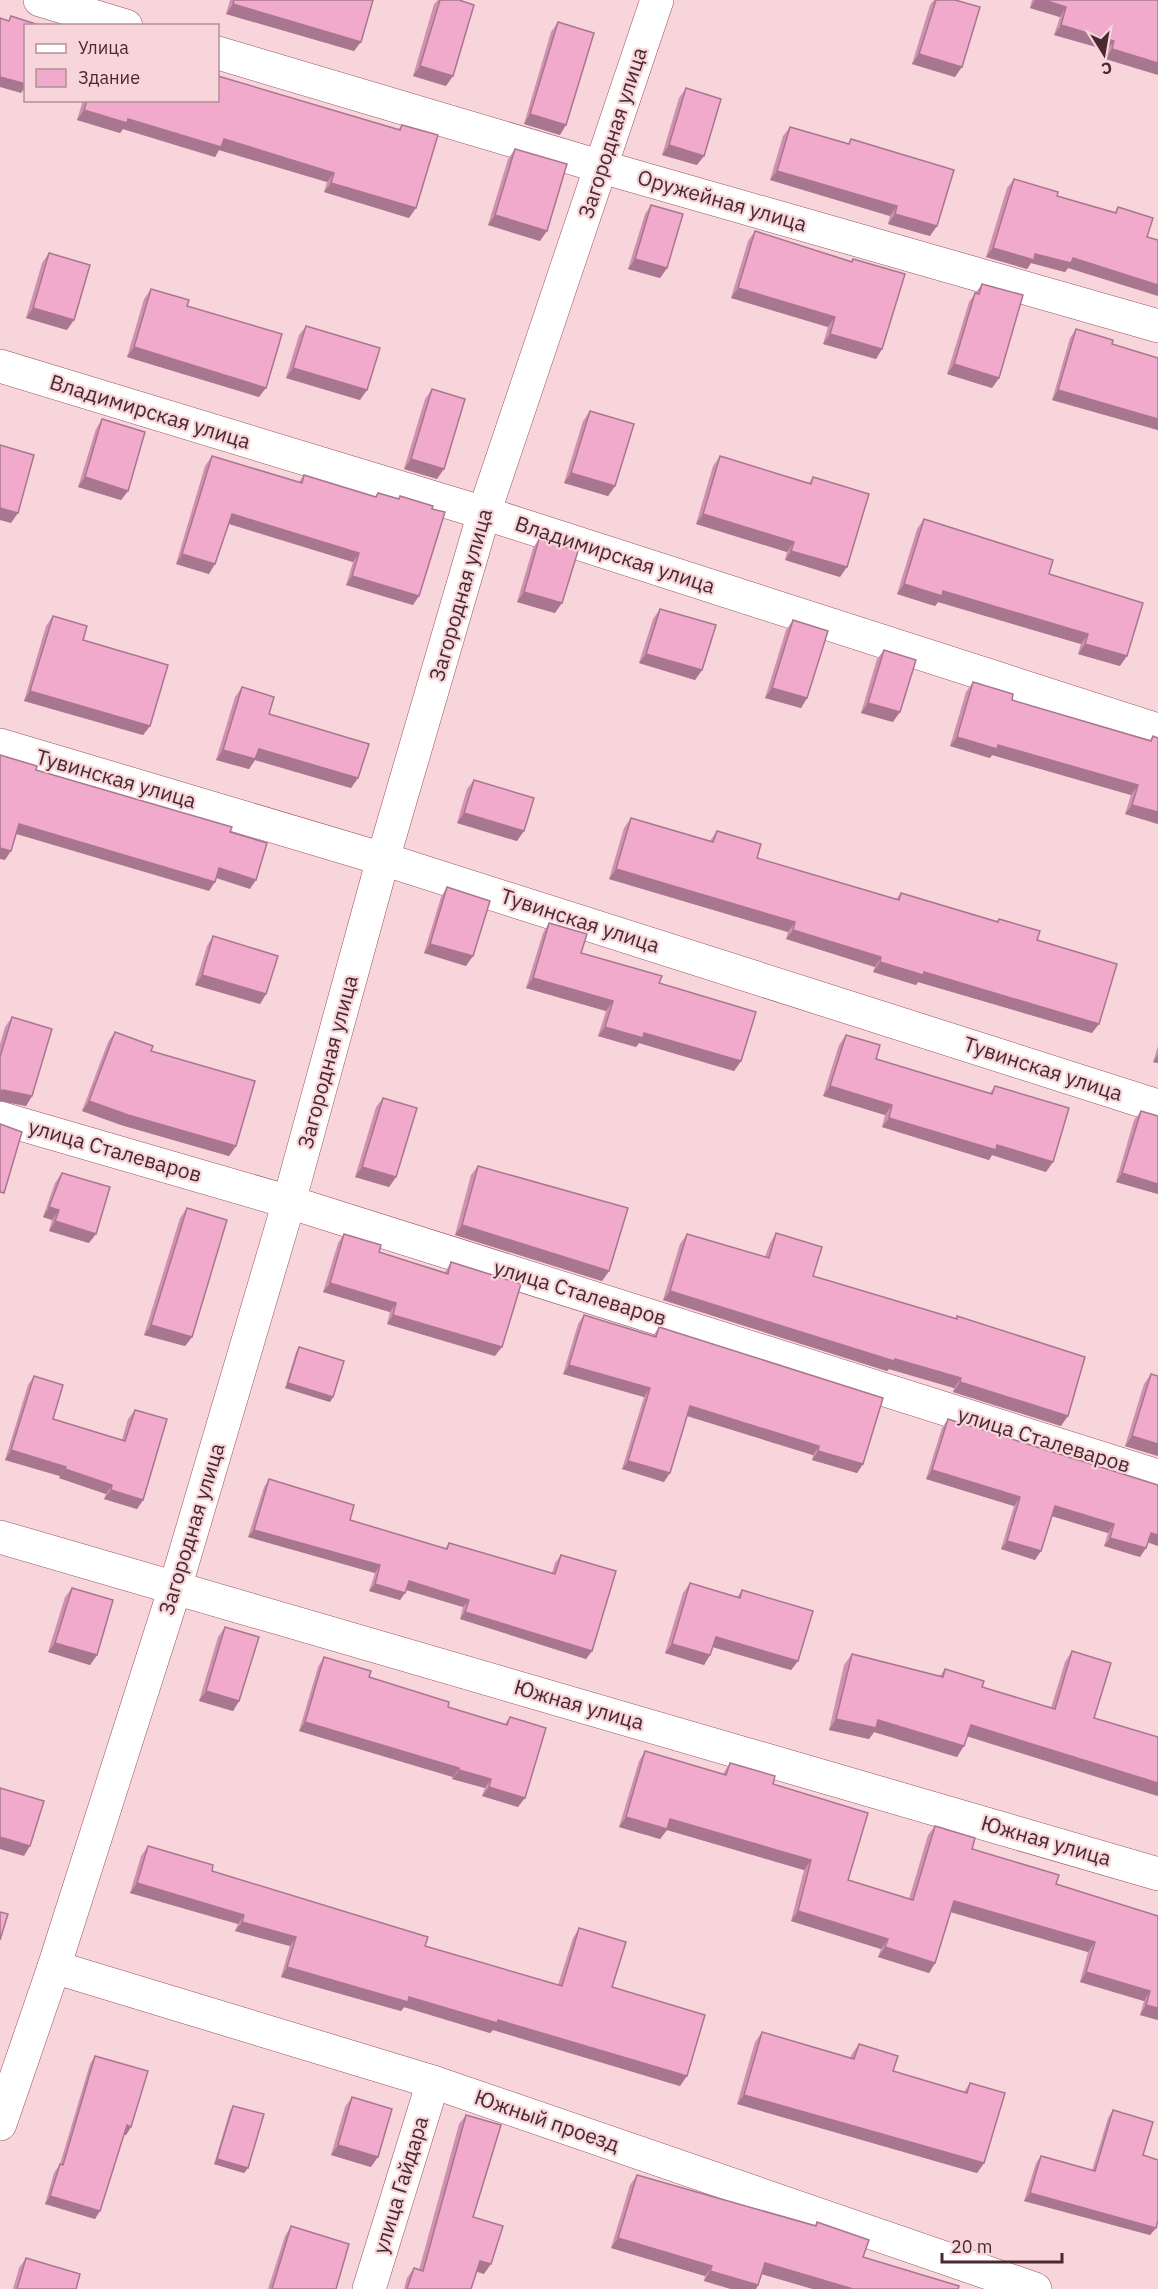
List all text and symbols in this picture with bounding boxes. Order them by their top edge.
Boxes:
legend [24,24,219,102]
north arrow [1074,24,1134,84]
text: Улица [78,36,129,59]
street label: Загородная улица [571,43,653,222]
text: С [1100,58,1114,80]
text: Здание [78,66,140,89]
street label: Оружейная улица [634,162,810,238]
street label: Владимирская улица [46,367,254,455]
street label: Загородная улица [422,505,498,684]
street label: Владимирская улица [512,508,719,600]
street label: Тувинская улица [33,742,200,814]
street label: Тувинская улица [497,881,663,959]
street label: Загородная улица [290,972,364,1152]
street label: Тувинская улица [960,1029,1126,1107]
street label: улица Сталеваров [25,1112,205,1188]
street label: улица Сталеваров [491,1252,670,1332]
street label: улица Сталеваров [955,1399,1134,1479]
street label: Загородная улица [152,1439,231,1618]
street label: Южная улица [511,1672,648,1736]
street label: Южная улица [978,1808,1115,1872]
street label: Южный проезд [471,2082,623,2158]
street label: улица Гайдара [366,2112,434,2257]
scale bar [942,2226,1062,2264]
text: 20 m [951,2235,993,2258]

